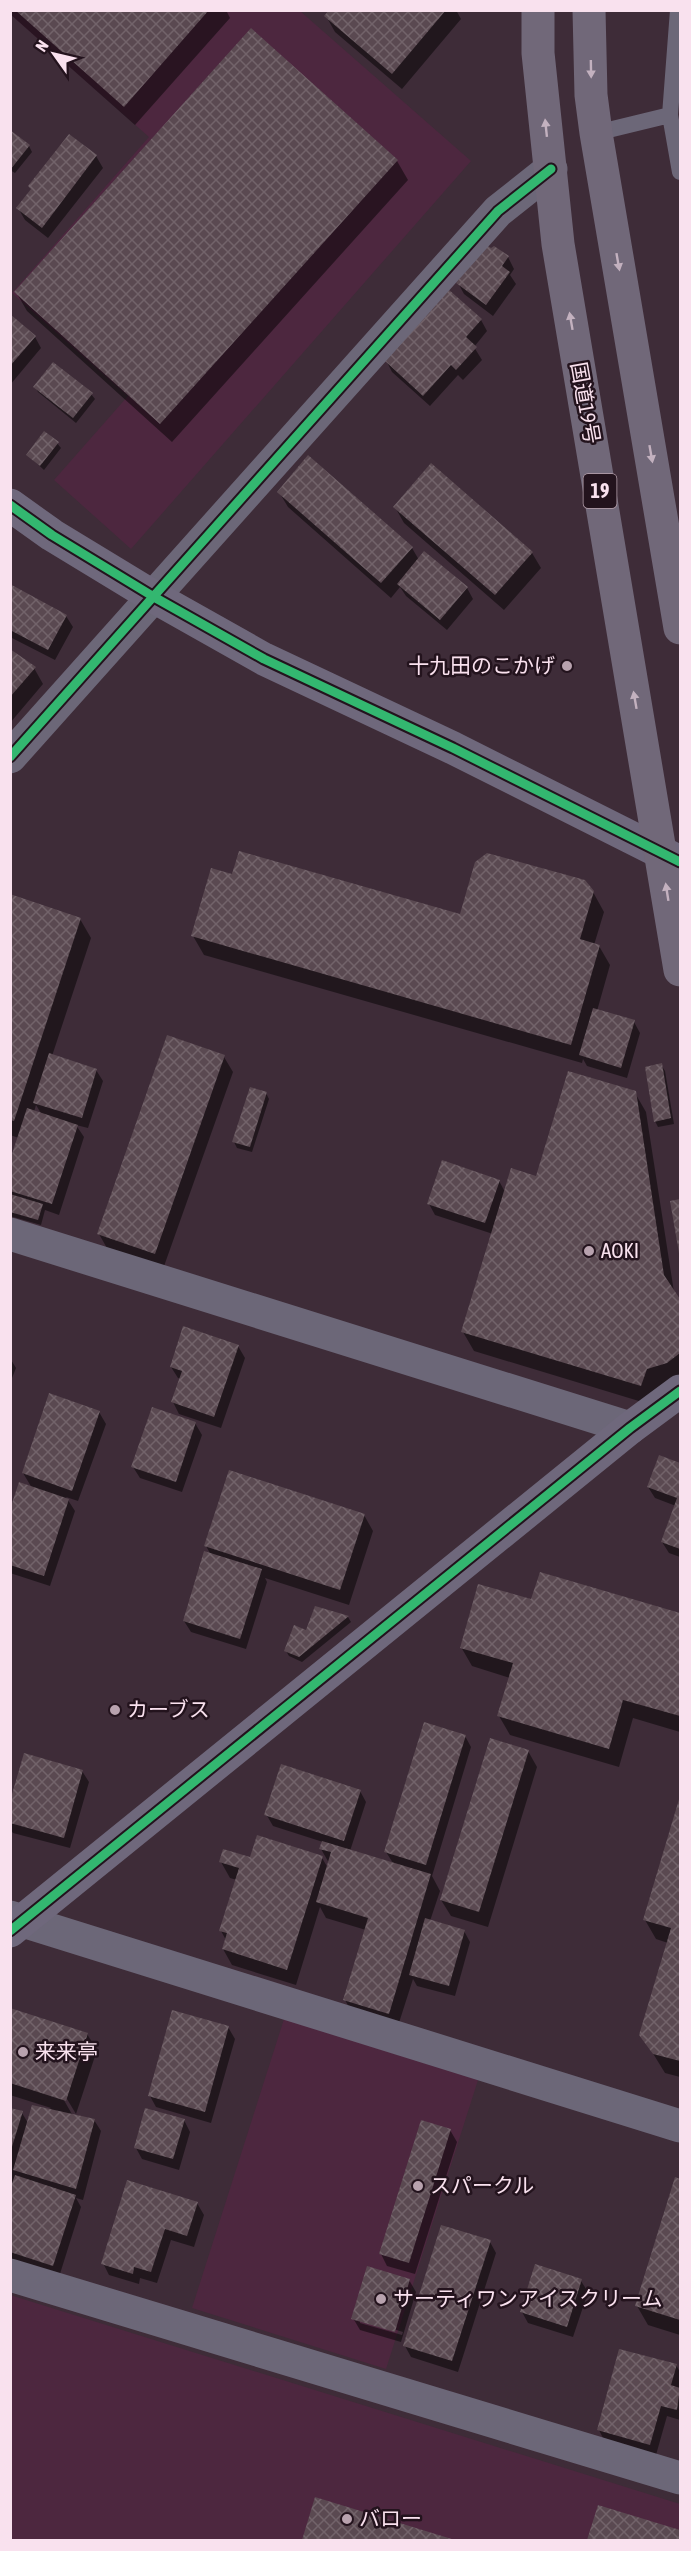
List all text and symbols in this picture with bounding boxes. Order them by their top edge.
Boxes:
north arrow [24,24,84,84]
text: N [31,37,52,55]
one-way arrow [586,59,595,78]
one-way arrow [541,118,551,137]
one-way arrow [614,252,623,271]
one-way arrow [567,311,576,330]
street label: 国道19号 [567,360,605,446]
one-way arrow [647,445,656,464]
road number: 19 [584,474,616,508]
place label: 十九田のこかげ [408,653,555,677]
marker: 十九田のこかげ [560,659,574,673]
one-way arrow [630,690,639,709]
one-way arrow [663,882,672,901]
place label: AOKI [601,1238,639,1262]
marker: AOKI [582,1244,596,1258]
place label: カーブス [127,1697,210,1721]
marker: カーブス [108,1703,122,1717]
place label: 来来亭 [35,2039,98,2063]
marker: 来来亭 [16,2045,30,2059]
place label: スパークル [430,2173,534,2197]
marker: スパークル [411,2179,425,2193]
place label: サーティワンアイスクリーム [393,2286,662,2310]
marker: サーティワンアイスクリーム [374,2292,388,2306]
place label: バロー [359,2506,422,2530]
marker: バロー [340,2512,354,2526]

